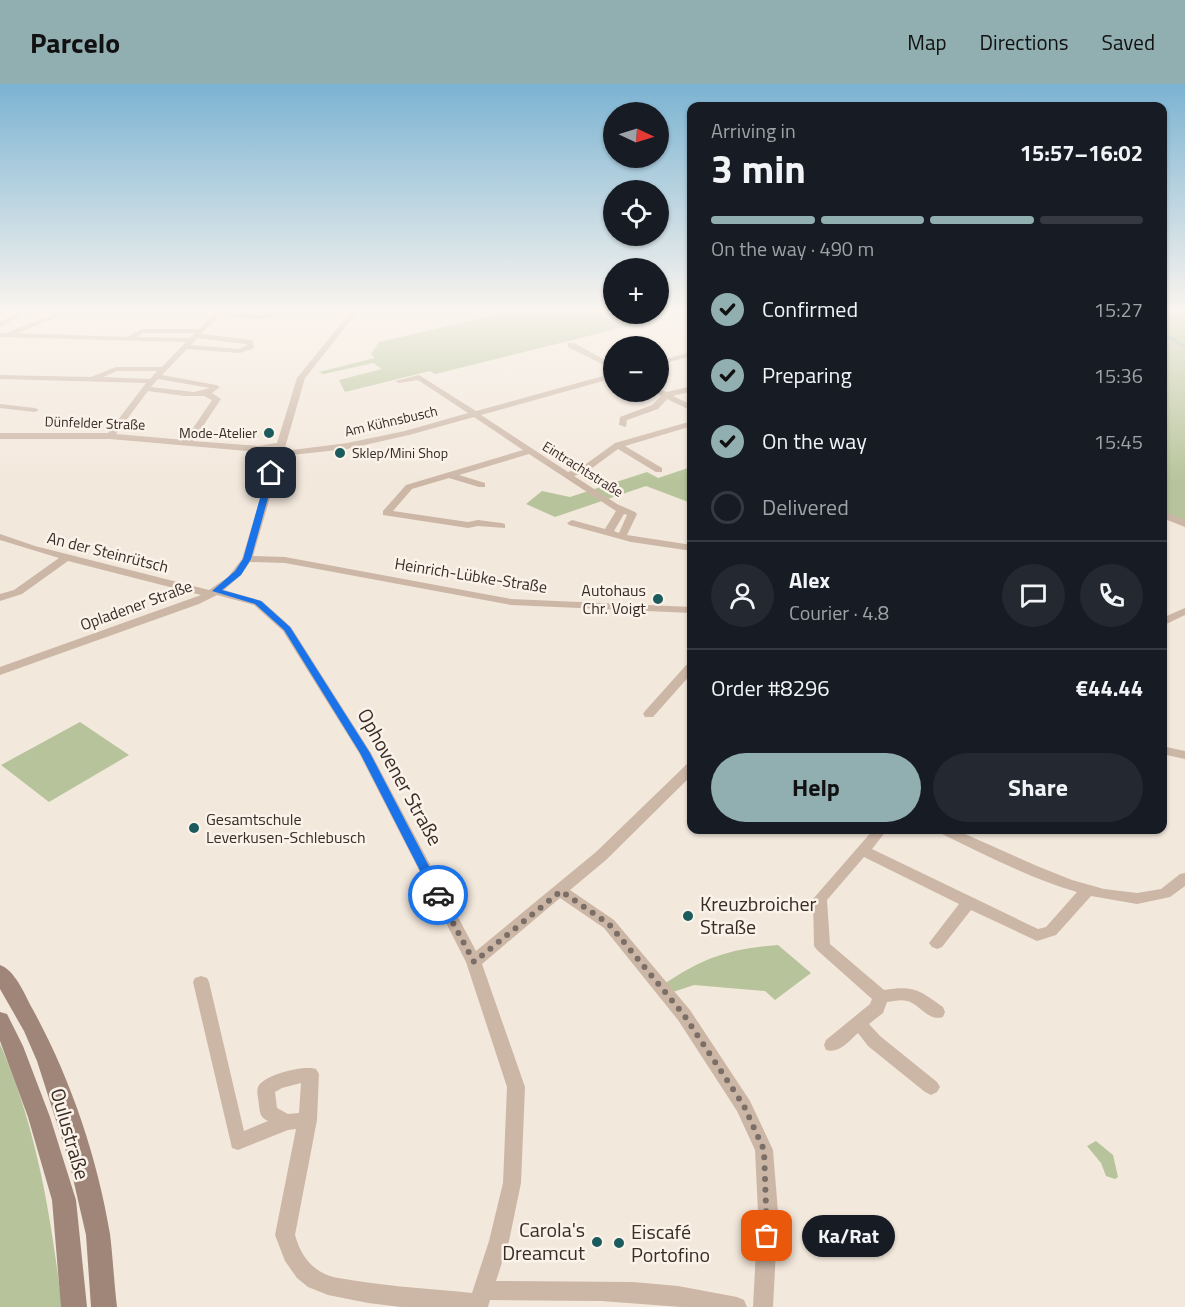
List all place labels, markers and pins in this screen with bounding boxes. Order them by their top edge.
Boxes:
place label: Mode-Atelier [179,422,257,443]
marker: Mode-Atelier [262,426,276,440]
place label: Sklep/Mini Shop [352,442,448,463]
marker: Sklep/Mini Shop [333,446,347,460]
pin [245,447,296,498]
place label: Autohaus Chr. Voigt [581,578,646,620]
marker: Autohaus Chr. Voigt [651,592,665,606]
place label: Gesamtschule Leverkusen-Schlebusch [206,807,366,849]
marker: Gesamtschule Leverkusen-Schlebusch [187,821,201,835]
place label: Kreuzbroicher Straße [700,888,817,942]
marker: Kreuzbroicher Straße [681,909,695,923]
pin [741,1210,792,1261]
place label: Carola's Dreamcut [502,1214,585,1268]
callout: Ka/Rat [803,1215,896,1257]
place label: Eiscafé Portofino [631,1216,710,1270]
marker: Carola's Dreamcut [590,1235,604,1249]
marker: Eiscafé Portofino [612,1236,626,1250]

